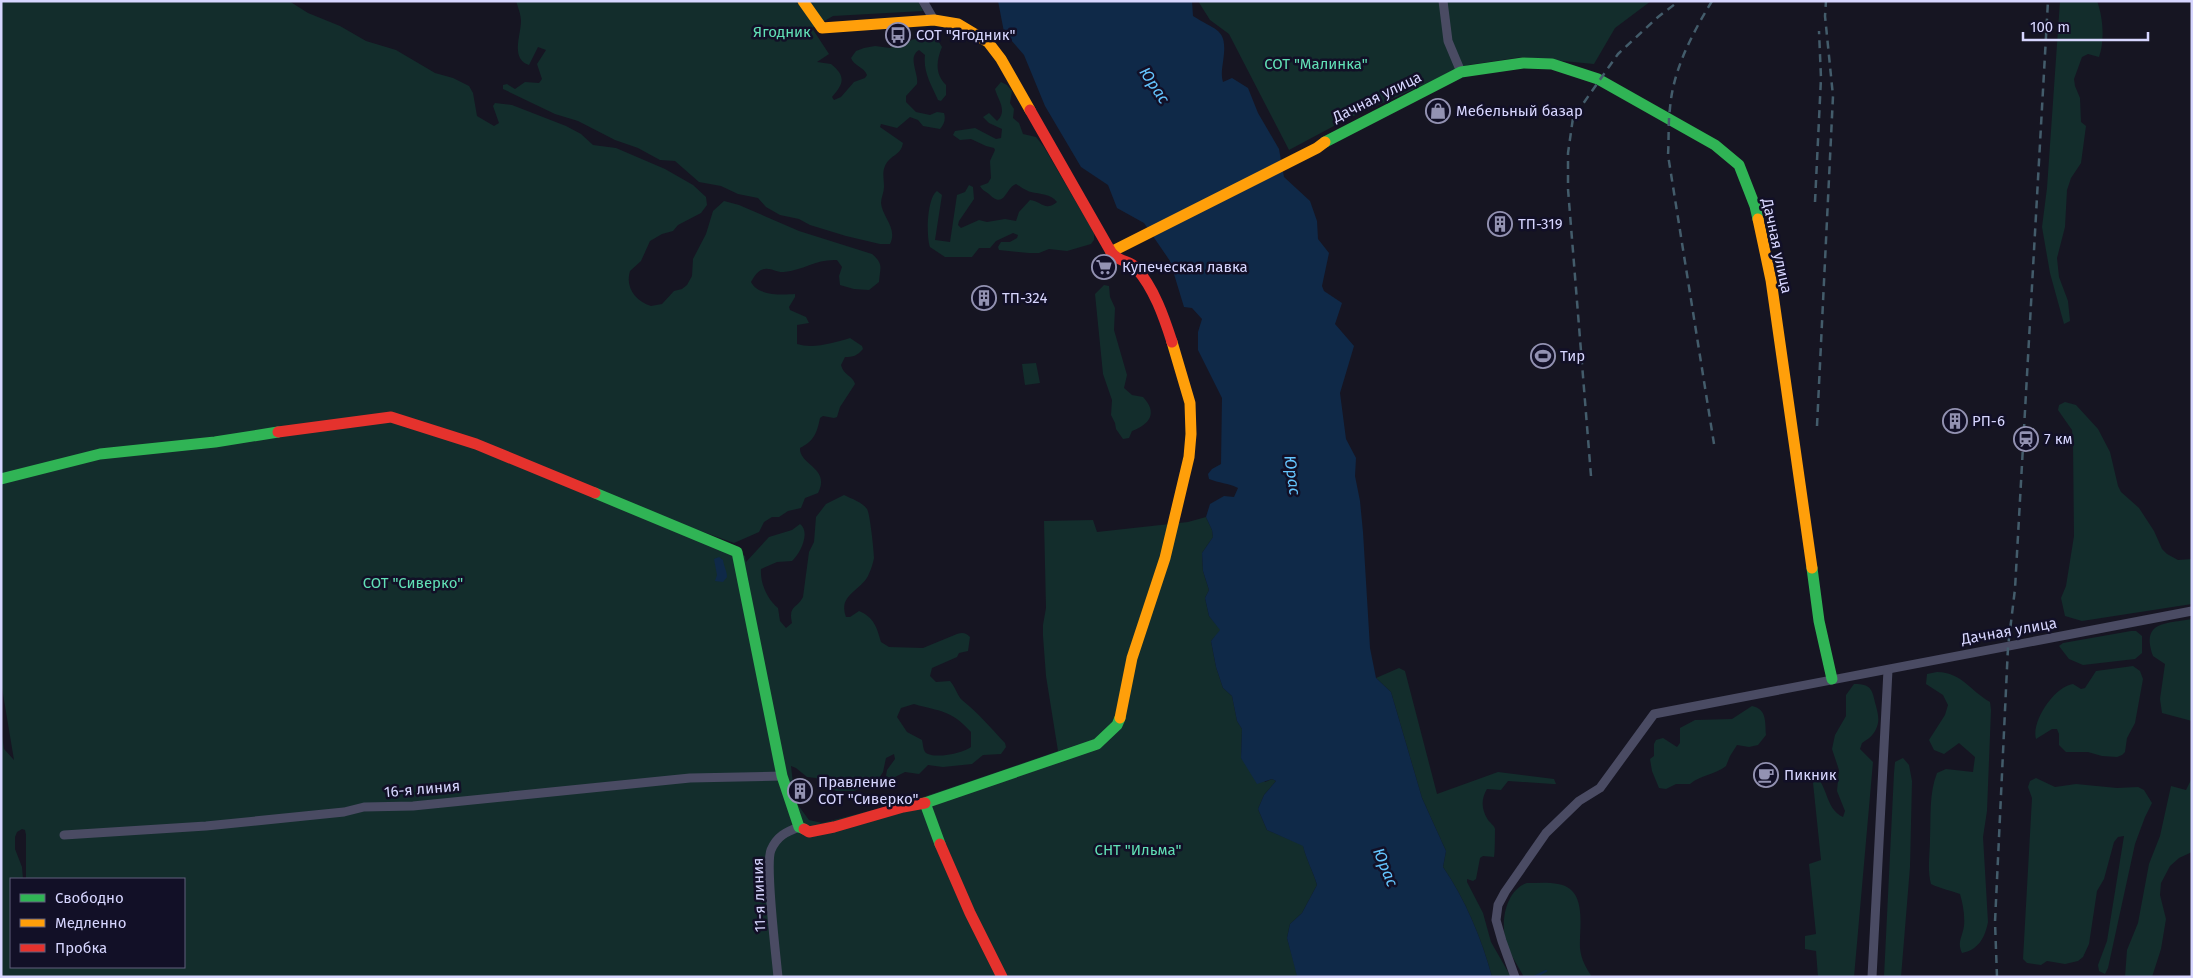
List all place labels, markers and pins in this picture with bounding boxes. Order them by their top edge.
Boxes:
bus stop icon: СОТ "Ягодник" [885,22,911,48]
place label: СОТ "Ягодник" [916,26,1015,44]
shop icon: Мебельный базар [1425,98,1451,124]
place label: Мебельный базар [1456,102,1583,120]
building icon: ТП-319 [1487,211,1513,237]
place label: ТП-319 [1518,215,1563,233]
supermarket icon: Купеческая лавка [1091,254,1117,280]
place label: Купеческая лавка [1122,258,1248,276]
building icon: ТП-324 [971,285,997,311]
place label: ТП-324 [1002,289,1047,307]
sports icon: Тир [1530,343,1556,369]
place label: Тир [1560,347,1585,365]
building icon: РП-6 [1942,408,1968,434]
place label: РП-6 [1972,412,2005,430]
station icon: 7 км [2013,426,2039,452]
place label: 7 км [2044,430,2073,448]
cafe icon: Пикник [1753,762,1779,788]
place label: Пикник [1784,766,1837,784]
place label: Правление СОТ "Сиверко" [818,773,919,808]
building icon: Правление СОТ "Сиверко" [787,778,813,804]

